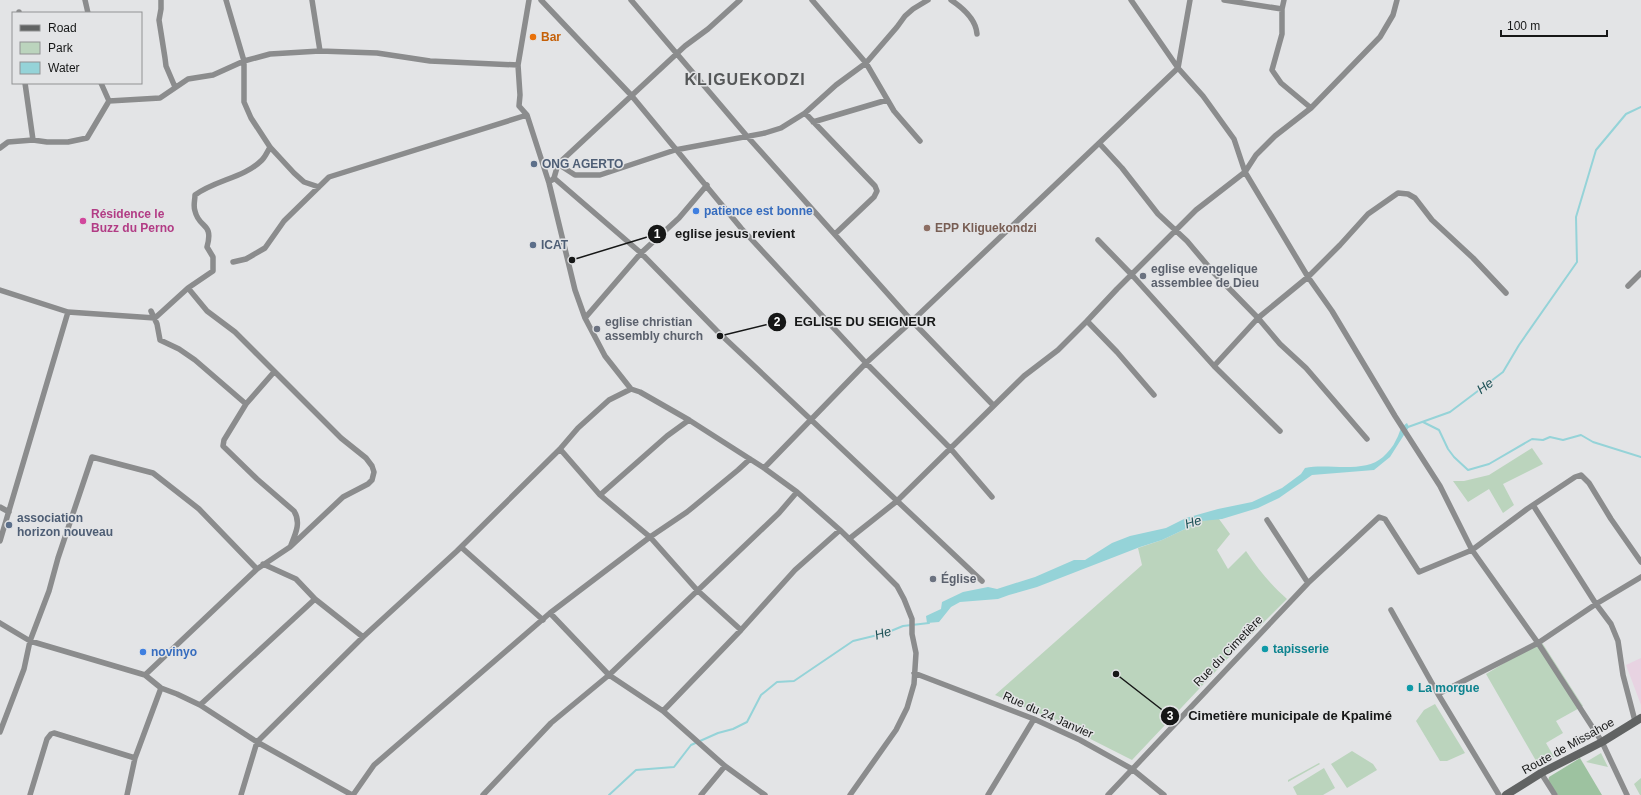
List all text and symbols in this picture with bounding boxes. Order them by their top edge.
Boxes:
legend [12,12,142,84]
scale bar [1501,12,1607,38]
text: 100 m [1507,19,1540,33]
text: Road [48,21,77,35]
place label: Bar [541,30,561,44]
marker: Bar [528,32,538,42]
text: Park [48,41,74,55]
text: Water [48,61,80,75]
district label: KLIGUEKODZI [684,71,806,88]
place label: ONG AGERTO [542,157,623,171]
marker: ONG AGERTO [529,159,539,169]
place label: patience est bonne [704,204,813,218]
marker: patience est bonne [691,206,701,216]
place label: Résidence le Buzz du Perno [91,207,174,235]
marker: Résidence le Buzz du Perno [78,216,88,226]
callout: eglise jesus revient [647,221,803,246]
place label: EPP Kliguekondzi [935,221,1037,235]
marker: EPP Kliguekondzi [922,223,932,233]
text: eglise jesus revient [675,226,796,241]
text: 1 [654,227,661,241]
place label: ICAT [541,238,569,252]
marker: ICAT [528,240,538,250]
place label: eglise evengelique assemblee de Dieu [1151,262,1259,290]
marker: eglise evengelique assemblee de Dieu [1138,271,1148,281]
callout: EGLISE DU SEIGNEUR [767,309,944,334]
text: EGLISE DU SEIGNEUR [794,314,936,329]
place label: eglise christian assembly church [605,315,703,343]
text: 2 [774,315,781,329]
marker: eglise christian assembly church [592,324,602,334]
water label: He [1474,375,1496,397]
place label: association horizon nouveau [17,511,113,539]
water label: He [1183,512,1203,532]
marker: association horizon nouveau [4,520,14,530]
place label: Église [941,571,977,586]
marker: Église [928,574,938,584]
street label: Rue du Cimetière [1191,612,1266,689]
water label: He [873,623,893,643]
place label: tapisserie [1273,642,1329,656]
marker: tapisserie [1260,644,1270,654]
place label: novinyo [151,645,197,659]
marker: novinyo [138,647,148,657]
place label: La morgue [1418,681,1480,695]
marker: La morgue [1405,683,1415,693]
street label: Rue du 24 Janvier [1001,689,1095,741]
callout: Cimetière municipale de Kpalimé [1160,703,1400,728]
text: Cimetière municipale de Kpalimé [1188,708,1392,723]
text: 3 [1167,709,1174,723]
street label: Route de Missahoe [1519,715,1617,777]

